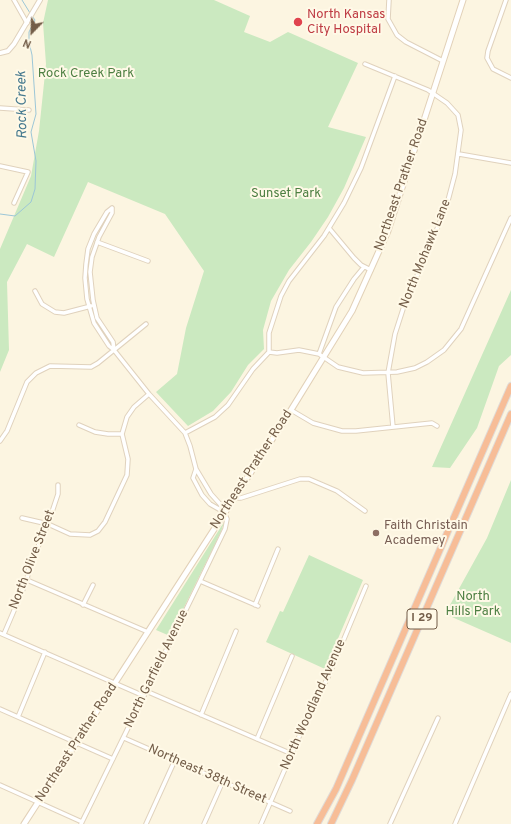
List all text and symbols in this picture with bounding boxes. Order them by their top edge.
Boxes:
place label: North Kansas City Hospital [307,7,385,38]
north arrow [12,12,52,52]
marker: North Kansas City Hospital [292,16,304,28]
text: N [21,35,34,51]
park label: Rock Creek Park [38,66,134,82]
water label: Rock Creek [14,71,32,139]
street label: Northeast Prather Road [372,117,432,253]
park label: Sunset Park [251,186,321,202]
street label: North Mohawk Lane [397,197,455,311]
street label: Northeast Prather Road [208,408,296,532]
street label: North Olive Street [7,508,59,612]
place label: Faith Christain Academey [384,518,468,549]
marker: Faith Christain Academey [371,528,381,538]
park label: North Hills Park [445,589,501,620]
street label: North Garfield Avenue [122,607,192,731]
road number: I 29 [407,609,437,629]
street label: North Woodland Avenue [278,637,350,773]
street label: Northeast Prather Road [33,681,121,805]
street label: Northeast 38th Street [145,742,269,808]

